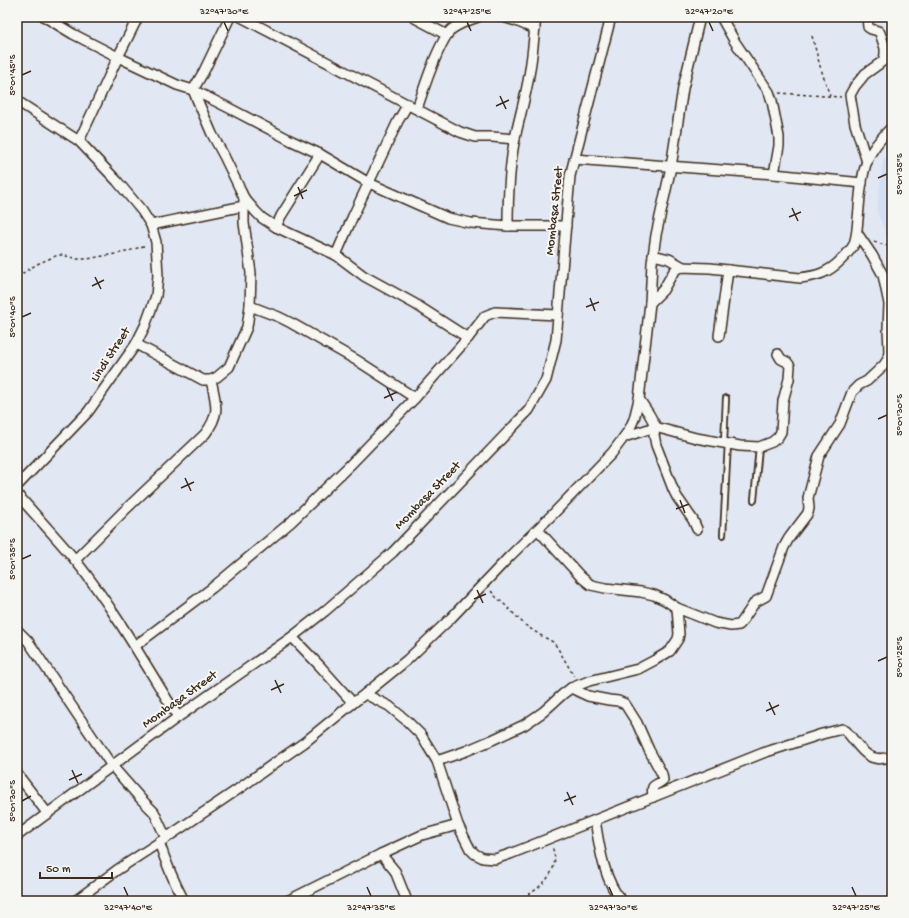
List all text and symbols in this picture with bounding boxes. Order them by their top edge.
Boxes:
text: 32°47'30"E [199,6,249,18]
text: 32°47'25"E [442,6,492,18]
text: 32°47'20"E [684,6,734,18]
text: 5°01'45"S [7,54,19,95]
text: 5°01'35"S [894,153,906,195]
street label: Mombasa Street [543,164,567,256]
text: 5°01'40"S [7,296,19,338]
street label: Lindi Street [88,324,135,385]
text: 5°01'30"S [894,394,906,436]
street label: Mombasa Street [392,458,465,533]
text: 5°01'35"S [7,538,19,580]
text: 5°01'25"S [894,636,906,677]
street label: Mombasa Street [140,667,222,732]
text: 5°01'30"S [7,780,19,822]
scale bar [40,854,112,880]
text: 50 m [46,863,71,877]
text: 32°47'40"E [103,902,153,914]
text: 32°47'35"E [346,902,396,914]
text: 32°47'30"E [588,902,638,914]
text: 32°47'25"E [831,902,881,914]

